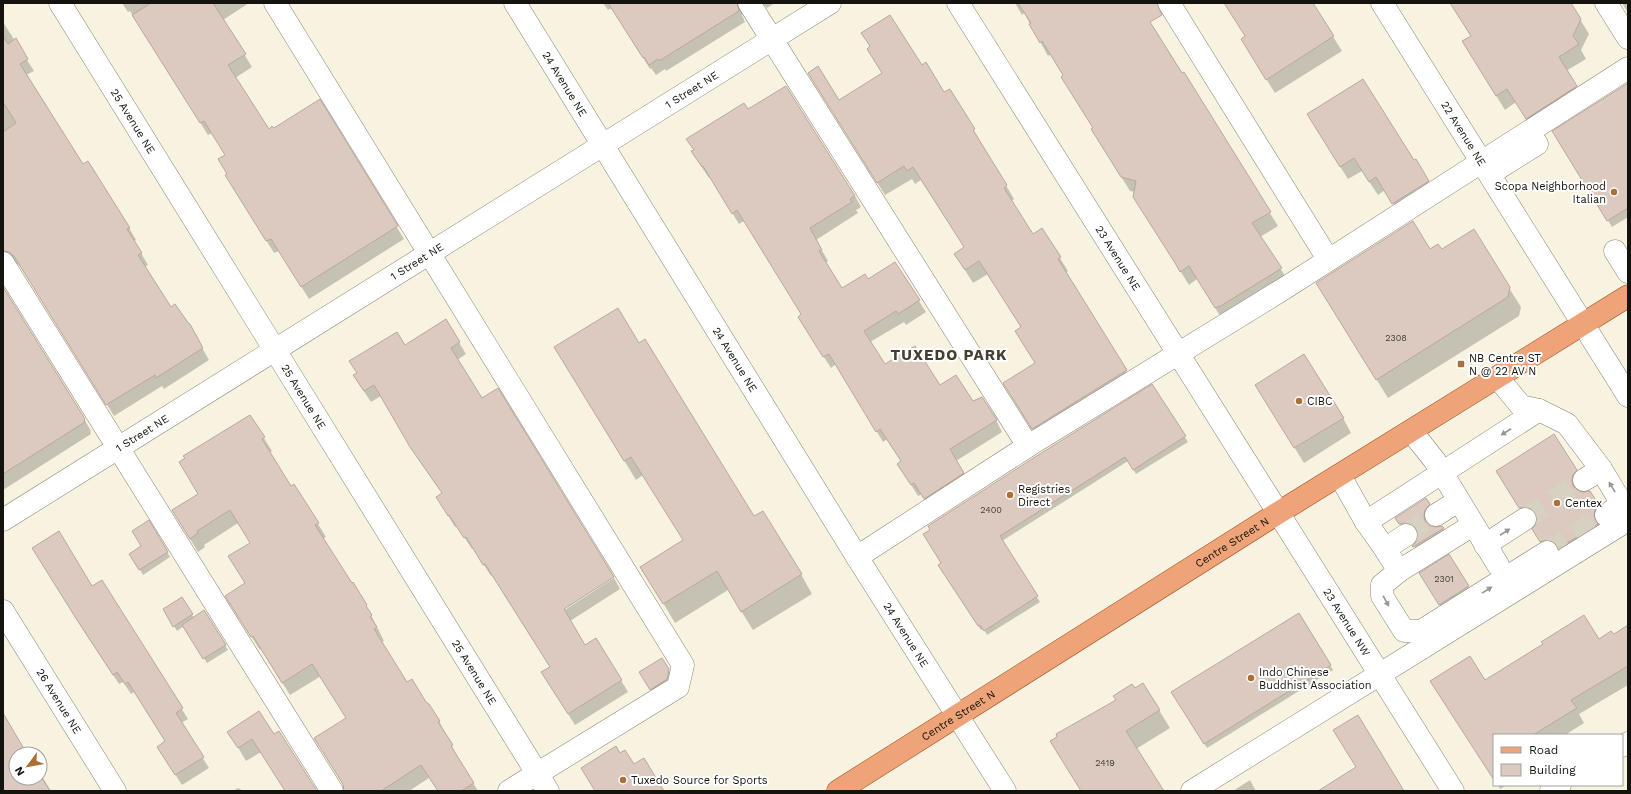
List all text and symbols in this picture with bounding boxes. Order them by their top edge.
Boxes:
street label: 24 Avenue NE [540,49,590,119]
street label: 1 Street NE [663,68,720,111]
street label: 25 Avenue NE [108,86,158,156]
street label: 22 Avenue NE [1439,99,1489,168]
place label: Scopa Neighborhood Italian [1495,180,1606,206]
marker: Scopa Neighborhood Italian [1609,187,1619,197]
street label: 23 Avenue NE [1093,223,1143,293]
street label: 1 Street NE [388,240,446,283]
street label: 24 Avenue NE [710,325,760,394]
house number: 2308 [1385,333,1407,343]
district label: TUXEDO PARK [891,346,1007,364]
place label: NB Centre ST N @ 22 AV N [1469,352,1541,378]
marker: NB Centre ST N @ 22 AV N [1456,359,1466,369]
street label: 25 Avenue NE [279,362,329,432]
place label: CIBC [1307,395,1333,408]
marker: CIBC [1294,396,1304,406]
street label: 1 Street NE [113,412,171,455]
one-way arrow [1500,428,1512,435]
one-way arrow [1608,481,1615,493]
place label: Registries Direct [1018,483,1070,509]
marker: Registries Direct [1005,490,1015,500]
place label: Centex [1565,497,1602,510]
marker: Centex [1552,498,1562,508]
house number: 2400 [980,505,1002,515]
street label: Centre Street N [1193,514,1271,570]
one-way arrow [1500,528,1510,536]
house number: 2301 [1434,574,1454,584]
street label: 23 Avenue NW [1321,586,1373,659]
one-way arrow [1482,586,1492,594]
one-way arrow [1382,595,1389,607]
street label: 24 Avenue NE [881,600,931,669]
street label: 25 Avenue NE [449,637,499,707]
street label: 26 Avenue NE [34,666,84,736]
place label: Indo Chinese Buddhist Association [1259,666,1372,692]
marker: Indo Chinese Buddhist Association [1246,673,1256,683]
street label: Centre Street N [919,687,997,743]
legend [1493,734,1623,786]
text: Road [1529,743,1558,757]
north arrow [8,746,48,786]
house number: 2419 [1095,758,1115,768]
text: Building [1529,763,1576,777]
text: N [12,764,28,778]
place label: Tuxedo Source for Sports [631,774,768,787]
marker: Tuxedo Source for Sports [618,775,628,785]

